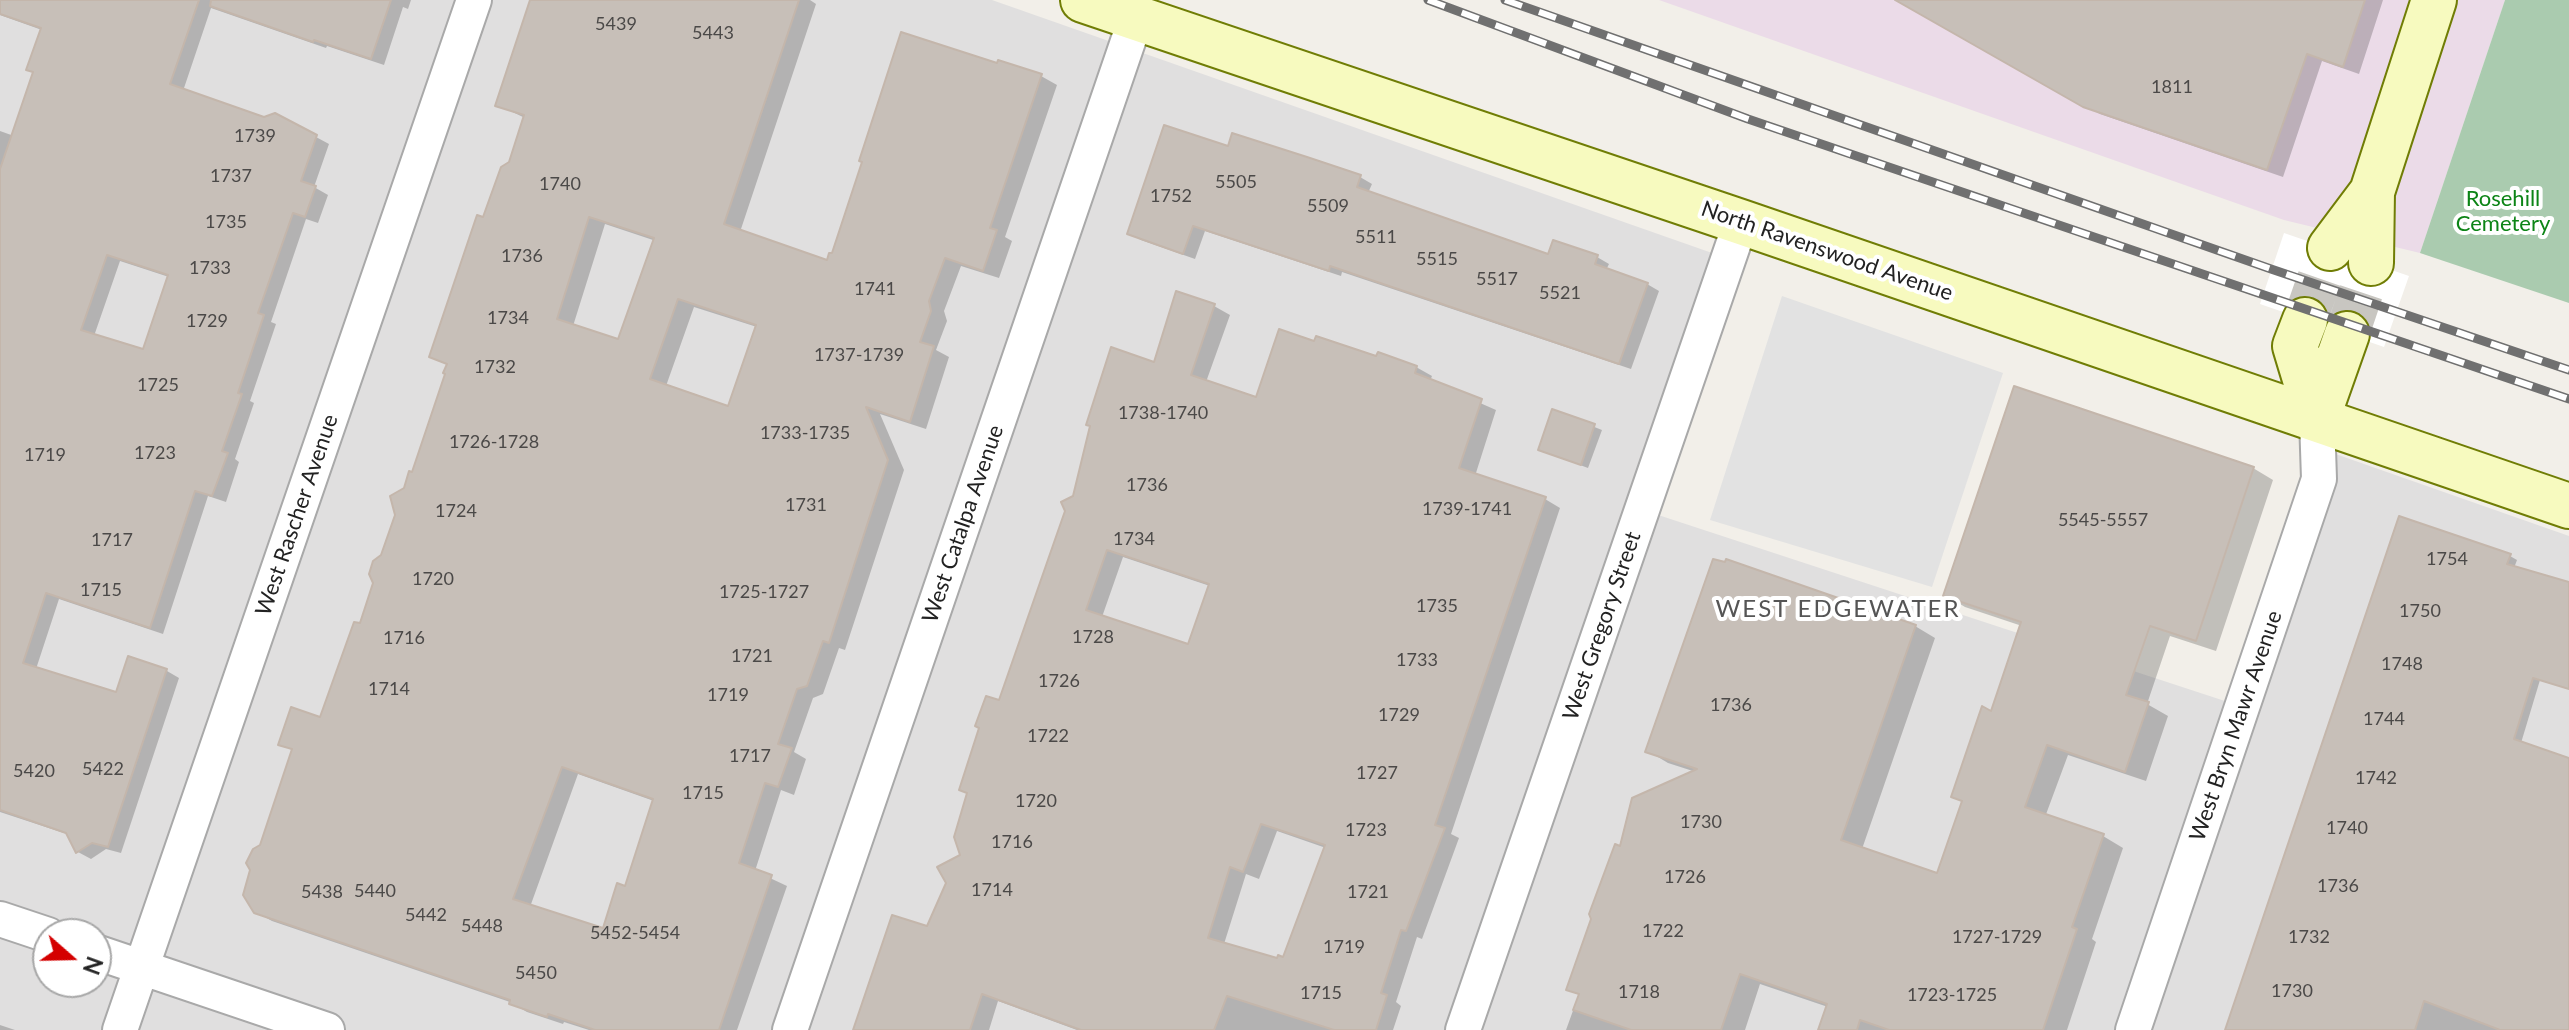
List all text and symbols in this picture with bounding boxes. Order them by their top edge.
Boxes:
house number: 5439 [595,13,637,35]
house number: 5443 [692,22,734,44]
house number: 1811 [2151,76,2193,98]
house number: 1739 [234,125,276,147]
house number: 1737 [210,165,252,187]
house number: 5505 [1215,171,1257,193]
house number: 1740 [539,173,581,195]
house number: 1752 [1150,185,1192,207]
park label: Rosehill Cemetery [2456,186,2550,238]
house number: 5509 [1307,195,1349,217]
street label: North Ravenswood Avenue [1698,195,1956,307]
house number: 1735 [205,211,247,233]
house number: 5511 [1355,226,1397,248]
house number: 1736 [501,245,543,267]
house number: 5515 [1416,248,1458,270]
house number: 1733 [189,257,231,279]
house number: 5517 [1476,268,1518,290]
house number: 1741 [854,278,896,300]
house number: 5521 [1539,282,1581,304]
house number: 1734 [487,307,529,329]
house number: 1729 [186,310,228,332]
house number: 1737-1739 [814,344,904,366]
house number: 1732 [474,356,516,378]
house number: 1725 [137,374,179,396]
house number: 1738-1740 [1118,402,1208,424]
street label: West Rascher Avenue [250,411,344,619]
house number: 1733-1735 [760,422,850,444]
street label: West Catalpa Avenue [917,422,1009,626]
house number: 1726-1728 [449,431,539,453]
house number: 1723 [134,442,176,464]
house number: 1719 [24,444,66,466]
house number: 1736 [1126,474,1168,496]
house number: 1731 [785,494,827,516]
house number: 1739-1741 [1422,498,1512,520]
house number: 1724 [435,500,477,522]
house number: 5545-5557 [2058,509,2148,531]
house number: 1734 [1113,528,1155,550]
street label: West Gregory Street [1557,528,1647,724]
house number: 1717 [91,529,133,551]
house number: 1754 [2426,548,2468,570]
house number: 1720 [412,568,454,590]
house number: 1715 [80,579,122,601]
house number: 1725-1727 [719,581,809,603]
house number: 1735 [1416,595,1458,617]
district label: WEST EDGEWATER [1716,595,1960,623]
house number: 1750 [2399,600,2441,622]
street label: West Bryn Mawr Avenue [2184,607,2288,845]
house number: 1728 [1072,626,1114,648]
house number: 1716 [383,627,425,649]
house number: 1721 [731,645,773,667]
house number: 1733 [1396,649,1438,671]
house number: 1748 [2381,653,2423,675]
house number: 1726 [1038,670,1080,692]
house number: 1714 [368,678,410,700]
house number: 1719 [707,684,749,706]
house number: 1736 [1710,694,1752,716]
house number: 1729 [1378,704,1420,726]
house number: 1744 [2363,708,2405,730]
house number: 1722 [1027,725,1069,747]
house number: 1717 [729,745,771,767]
house number: 5422 [82,758,124,780]
house number: 5420 [13,760,55,782]
house number: 1727 [1356,762,1398,784]
house number: 1742 [2355,767,2397,789]
house number: 1715 [682,782,724,804]
house number: 1720 [1015,790,1057,812]
house number: 1730 [1680,811,1722,833]
house number: 1740 [2326,817,2368,839]
house number: 1723 [1345,819,1387,841]
house number: 1716 [991,831,1033,853]
house number: 1726 [1664,866,1706,888]
house number: 1736 [2317,875,2359,897]
house number: 1714 [971,879,1013,901]
house number: 5440 [354,880,396,902]
house number: 5438 [301,881,343,903]
house number: 1721 [1347,881,1389,903]
house number: 5442 [405,904,447,926]
house number: 5448 [461,915,503,937]
north arrow [32,918,112,998]
house number: 1722 [1642,920,1684,942]
house number: 5452-5454 [590,922,680,944]
house number: 1727-1729 [1952,926,2042,948]
house number: 1732 [2288,926,2330,948]
house number: 1719 [1323,936,1365,958]
text: N [78,953,109,978]
house number: 5450 [515,962,557,984]
house number: 1730 [2271,980,2313,1002]
house number: 1718 [1618,981,1660,1003]
house number: 1715 [1300,982,1342,1004]
house number: 1723-1725 [1907,984,1997,1006]

